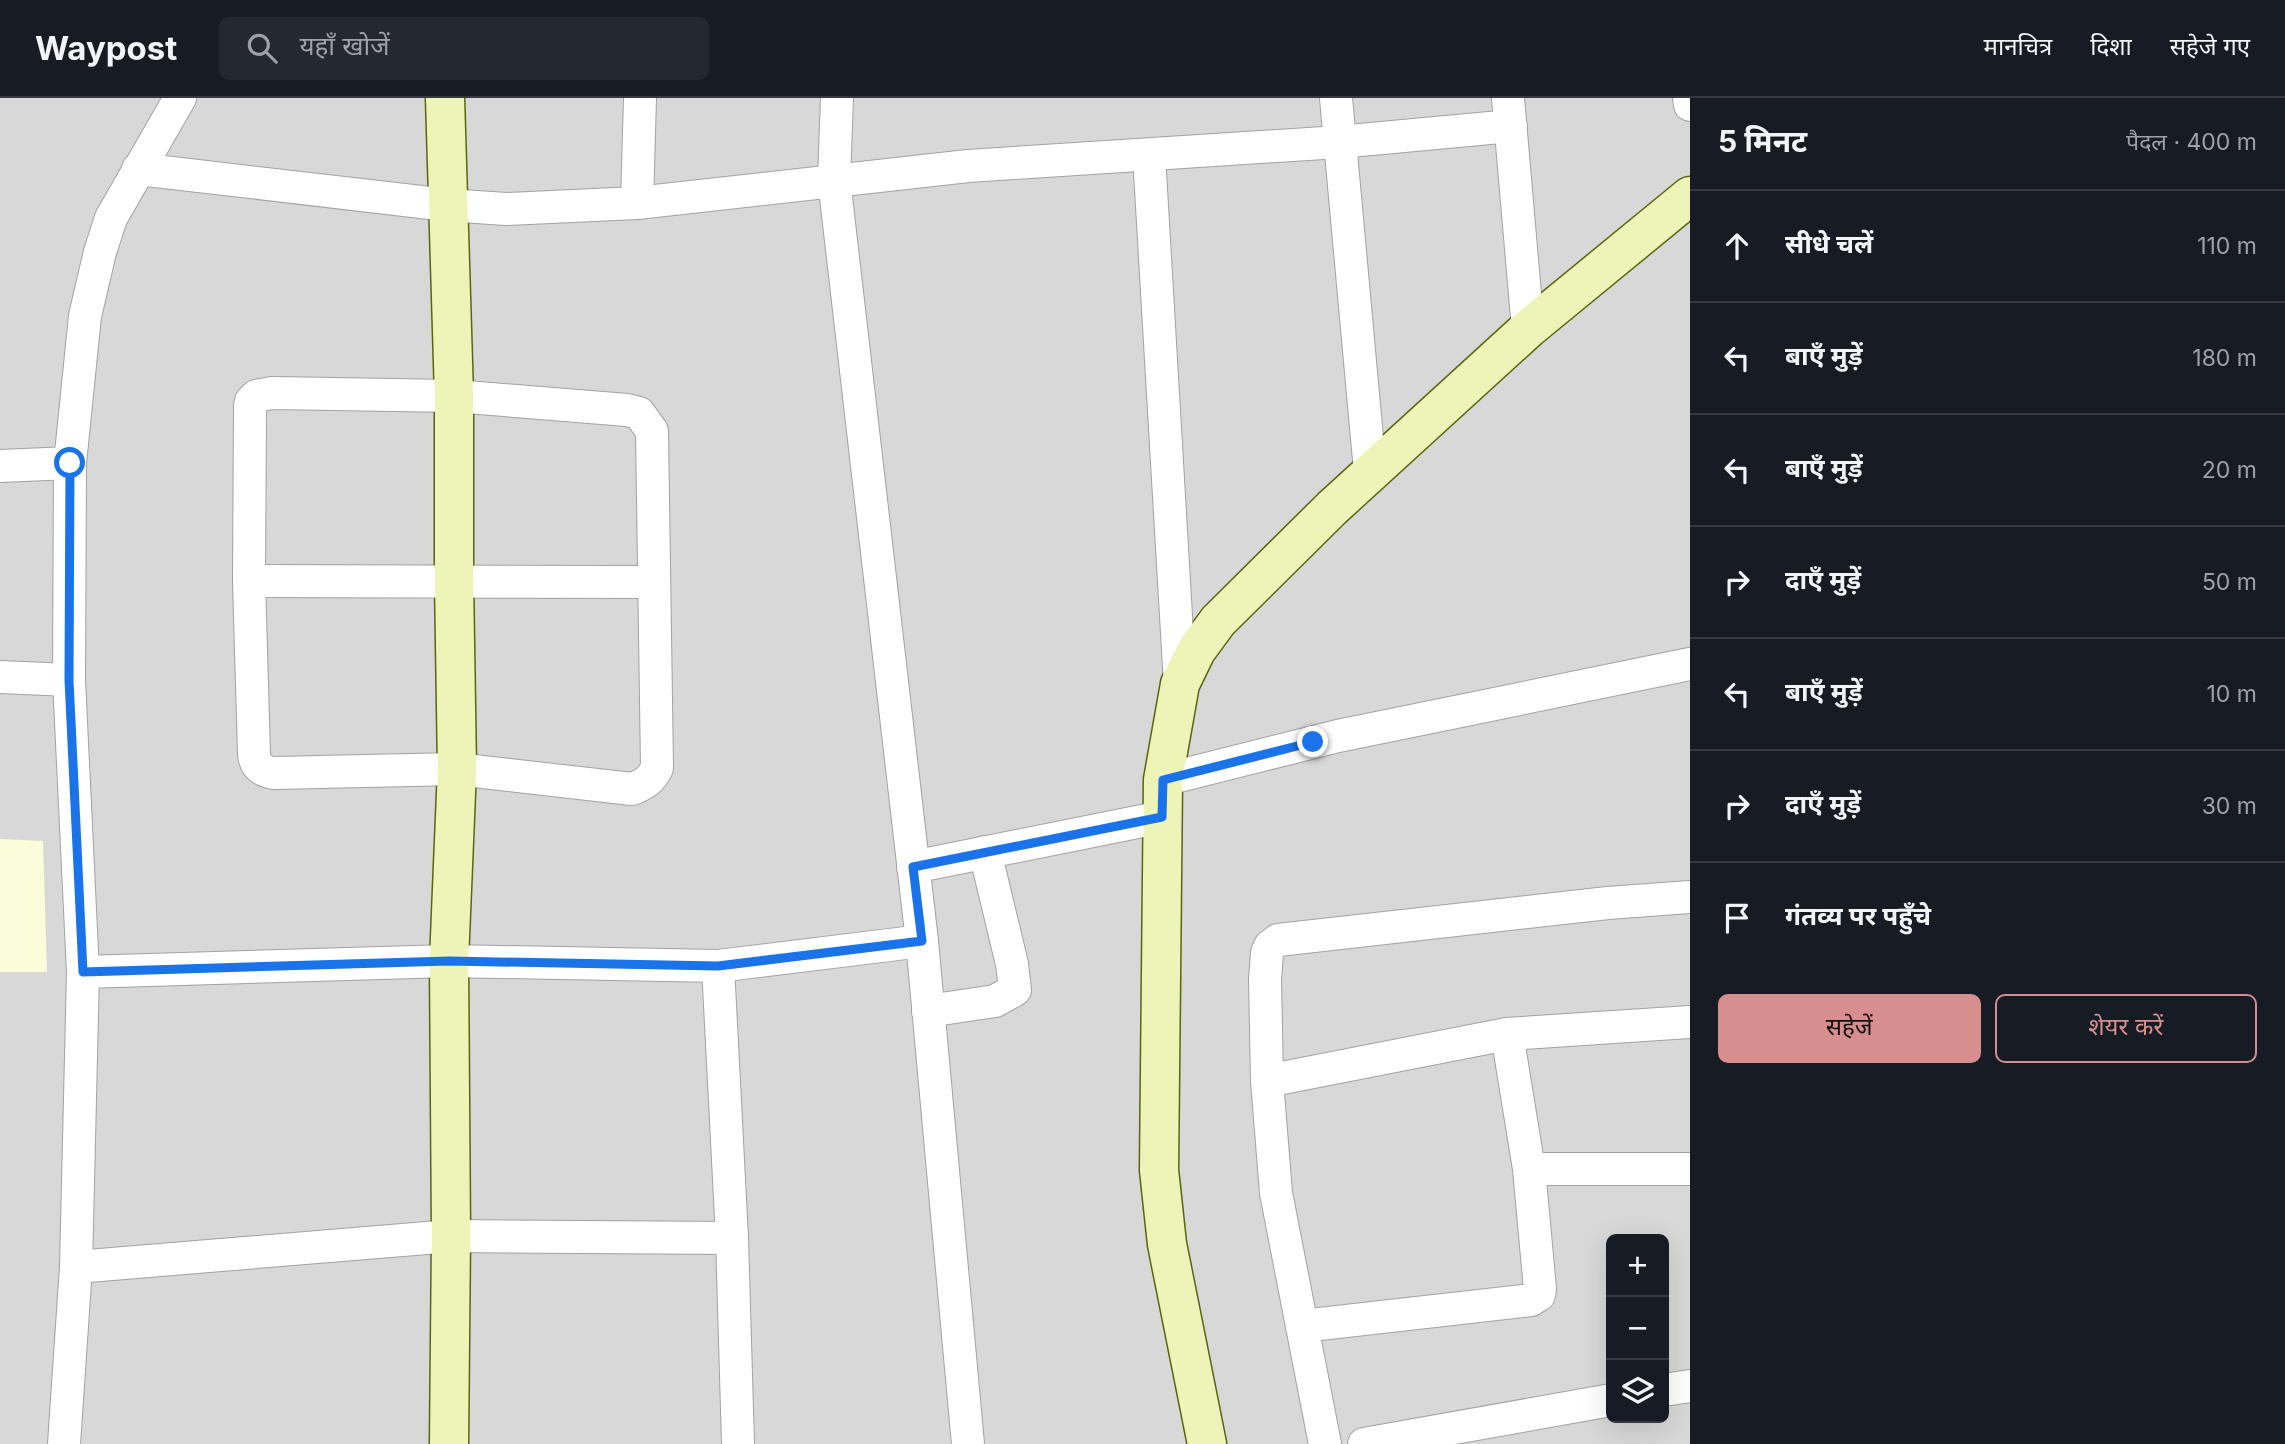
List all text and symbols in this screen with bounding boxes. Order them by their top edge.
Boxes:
search box [219,17,709,80]
text: Waypost [35,28,177,68]
icon: search [243,29,281,67]
text: यहाँ खोजें [299,30,390,61]
text: मानचित्र [1984,32,2052,61]
text: दिशा [2090,32,2132,61]
text: सहेजे गए [2170,32,2250,61]
text: 5 मिनट [1718,123,1807,159]
text: पैदल · 400 m [2126,128,2257,156]
icon: ahead [1718,227,1756,265]
text: सीधे चलें [1785,228,1873,259]
text: 110 m [2197,232,2257,260]
icon: left [1718,339,1756,377]
text: बाएँ मुड़ें [1785,340,1862,371]
text: 180 m [2192,344,2257,372]
route start [54,447,85,478]
icon: left [1718,451,1756,489]
text: बाएँ मुड़ें [1785,452,1862,483]
text: 20 m [2202,456,2257,484]
icon: right [1718,563,1756,601]
text: दाएँ मुड़ें [1785,564,1861,595]
text: 50 m [2202,568,2257,596]
icon: left [1718,675,1756,713]
text: बाएँ मुड़ें [1785,676,1862,707]
text: 10 m [2207,680,2257,708]
route end [1297,726,1328,757]
icon: right [1718,787,1756,825]
text: दाएँ मुड़ें [1785,788,1861,819]
text: 30 m [2202,792,2257,820]
icon: arrive [1718,899,1756,937]
text: गंतव्य पर पहुँचे [1785,900,1931,931]
button: सहेजें [1718,994,1981,1063]
button: शेयर करें [1995,994,2257,1063]
map controls [1606,1234,1669,1423]
button: + [1606,1234,1669,1297]
button: − [1606,1297,1669,1360]
button: layers [1606,1360,1669,1423]

